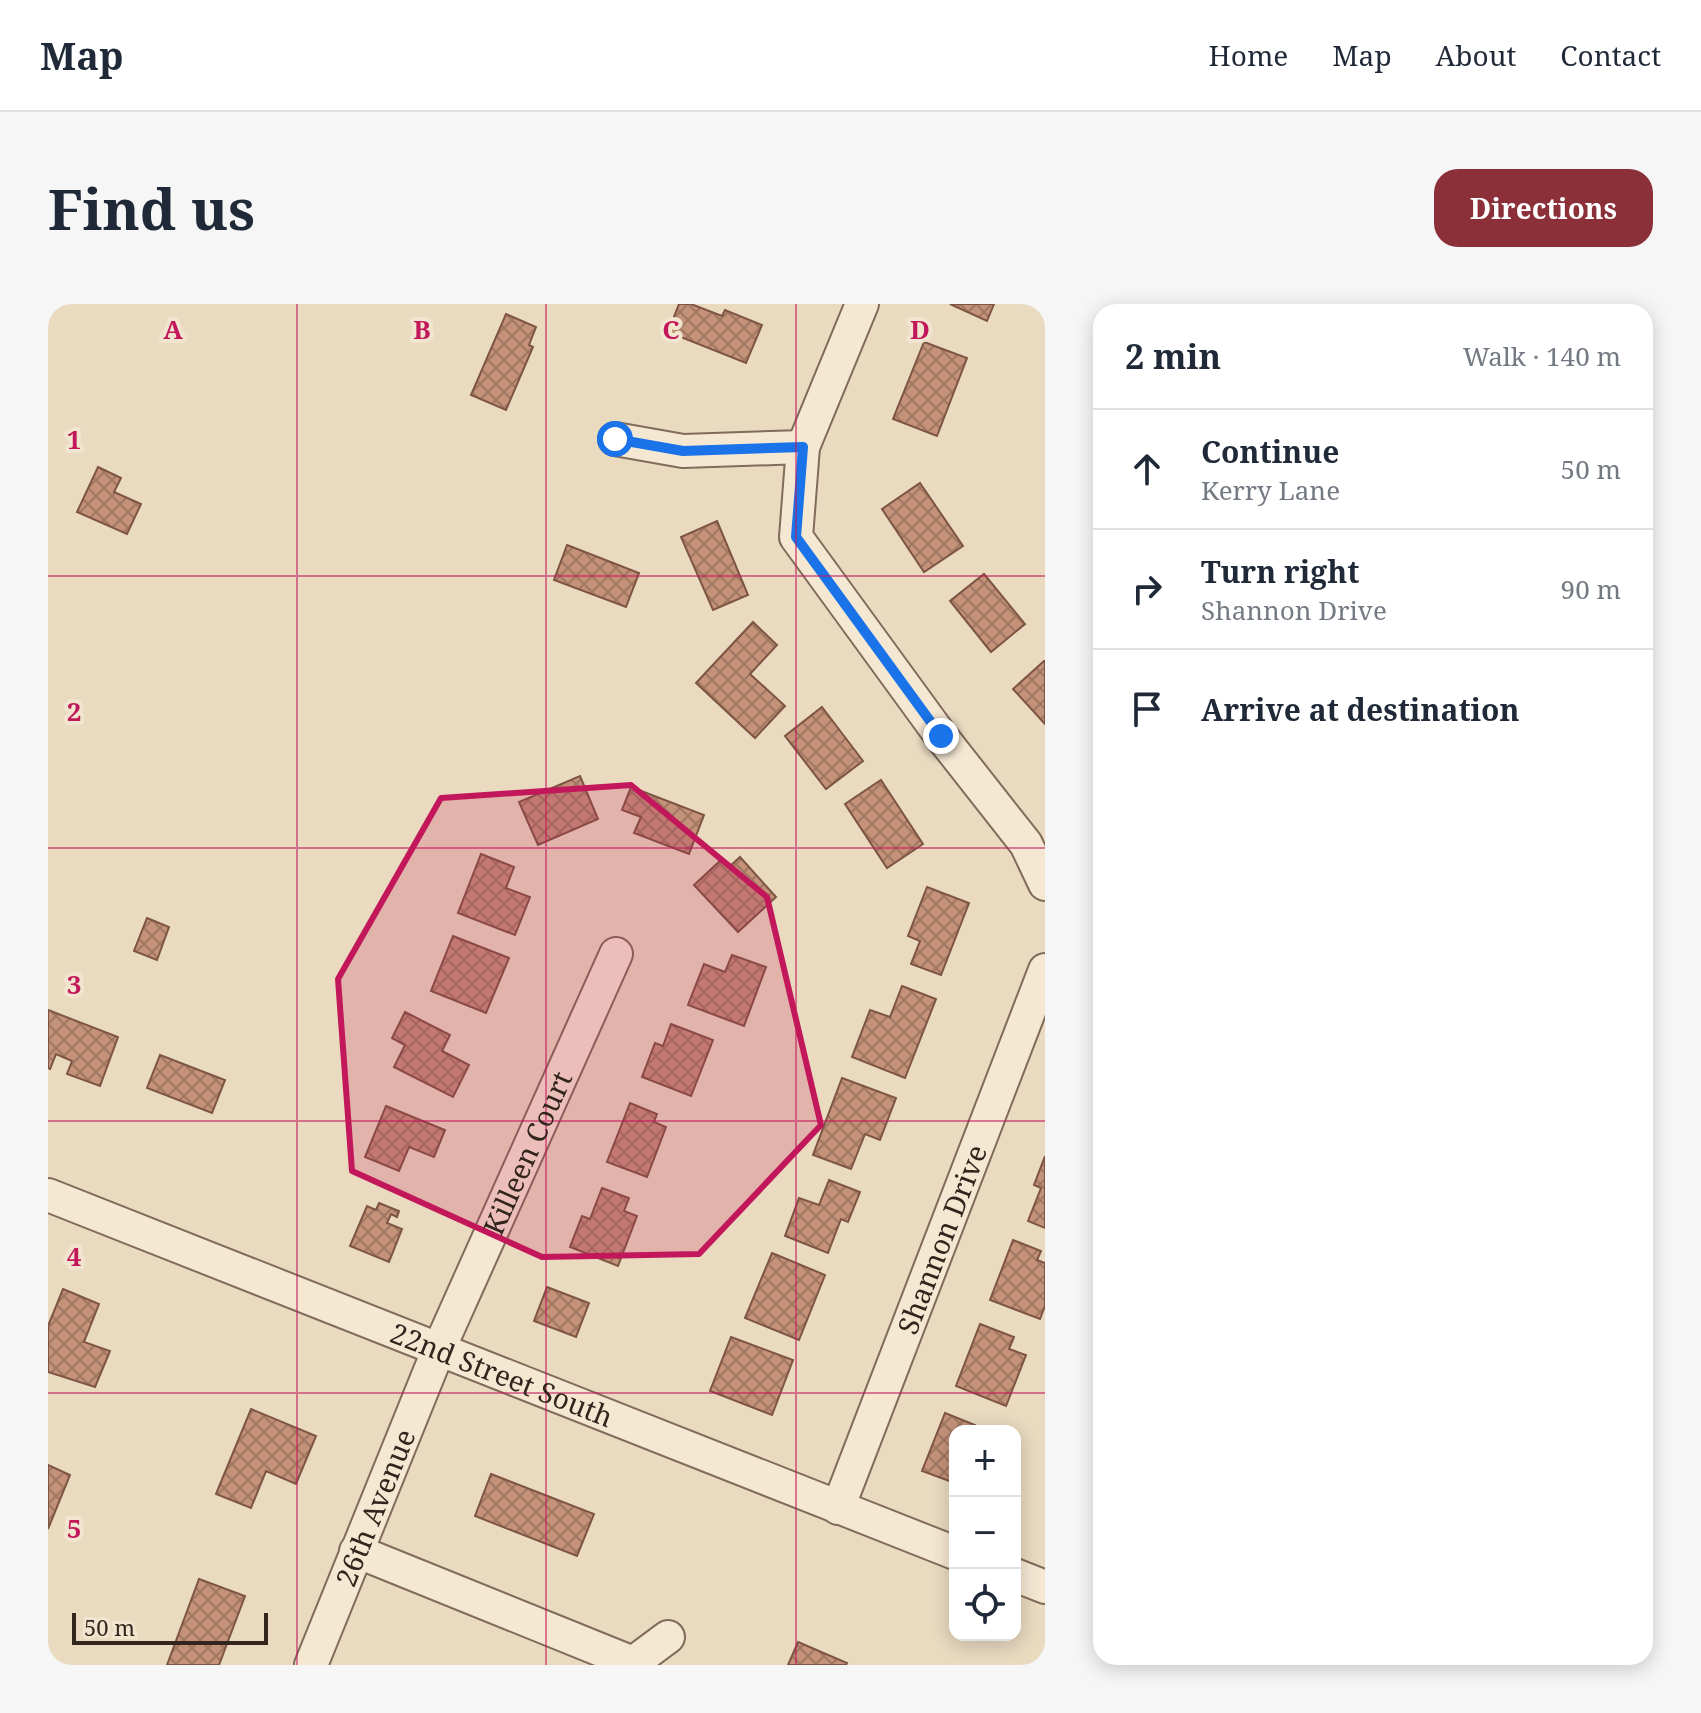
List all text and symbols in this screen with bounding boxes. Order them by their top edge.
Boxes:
text: Map [40,29,124,81]
text: Home [1209,36,1288,74]
text: Map [1332,36,1392,74]
text: About [1436,36,1516,74]
text: Contact [1560,36,1661,74]
button: Directions [1434,169,1653,247]
text: Find us [48,170,255,246]
text: A [163,311,183,347]
text: B [413,311,431,347]
text: C [662,311,680,347]
text: D [910,311,930,347]
text: 2 min [1125,333,1221,379]
text: Walk · 140 m [1463,338,1621,374]
text: 1 [67,421,81,457]
route start [597,421,633,457]
text: Continue [1201,431,1339,472]
icon: ahead [1125,447,1169,491]
text: 50 m [1561,451,1621,487]
text: Kerry Lane [1201,472,1340,508]
text: Turn right [1201,551,1359,592]
icon: right [1125,567,1169,611]
text: 90 m [1561,571,1621,607]
text: Shannon Drive [1201,592,1387,628]
icon: arrive [1125,687,1169,731]
text: Arrive at destination [1201,689,1520,730]
text: 2 [67,693,81,729]
route end [923,718,959,754]
text: 3 [67,966,81,1002]
street label: Killeen Court [474,1065,580,1241]
street label: Shannon Drive [888,1139,995,1339]
text: 4 [67,1238,82,1274]
street label: 22nd Street South [385,1313,619,1435]
street label: 26th Avenue [326,1423,424,1592]
map controls [949,1425,1021,1641]
button: + [949,1425,1021,1497]
button: − [949,1497,1021,1569]
text: 5 [67,1510,81,1546]
button: locate [949,1569,1021,1641]
scale bar [72,1609,268,1645]
text: 50 m [84,1612,135,1642]

